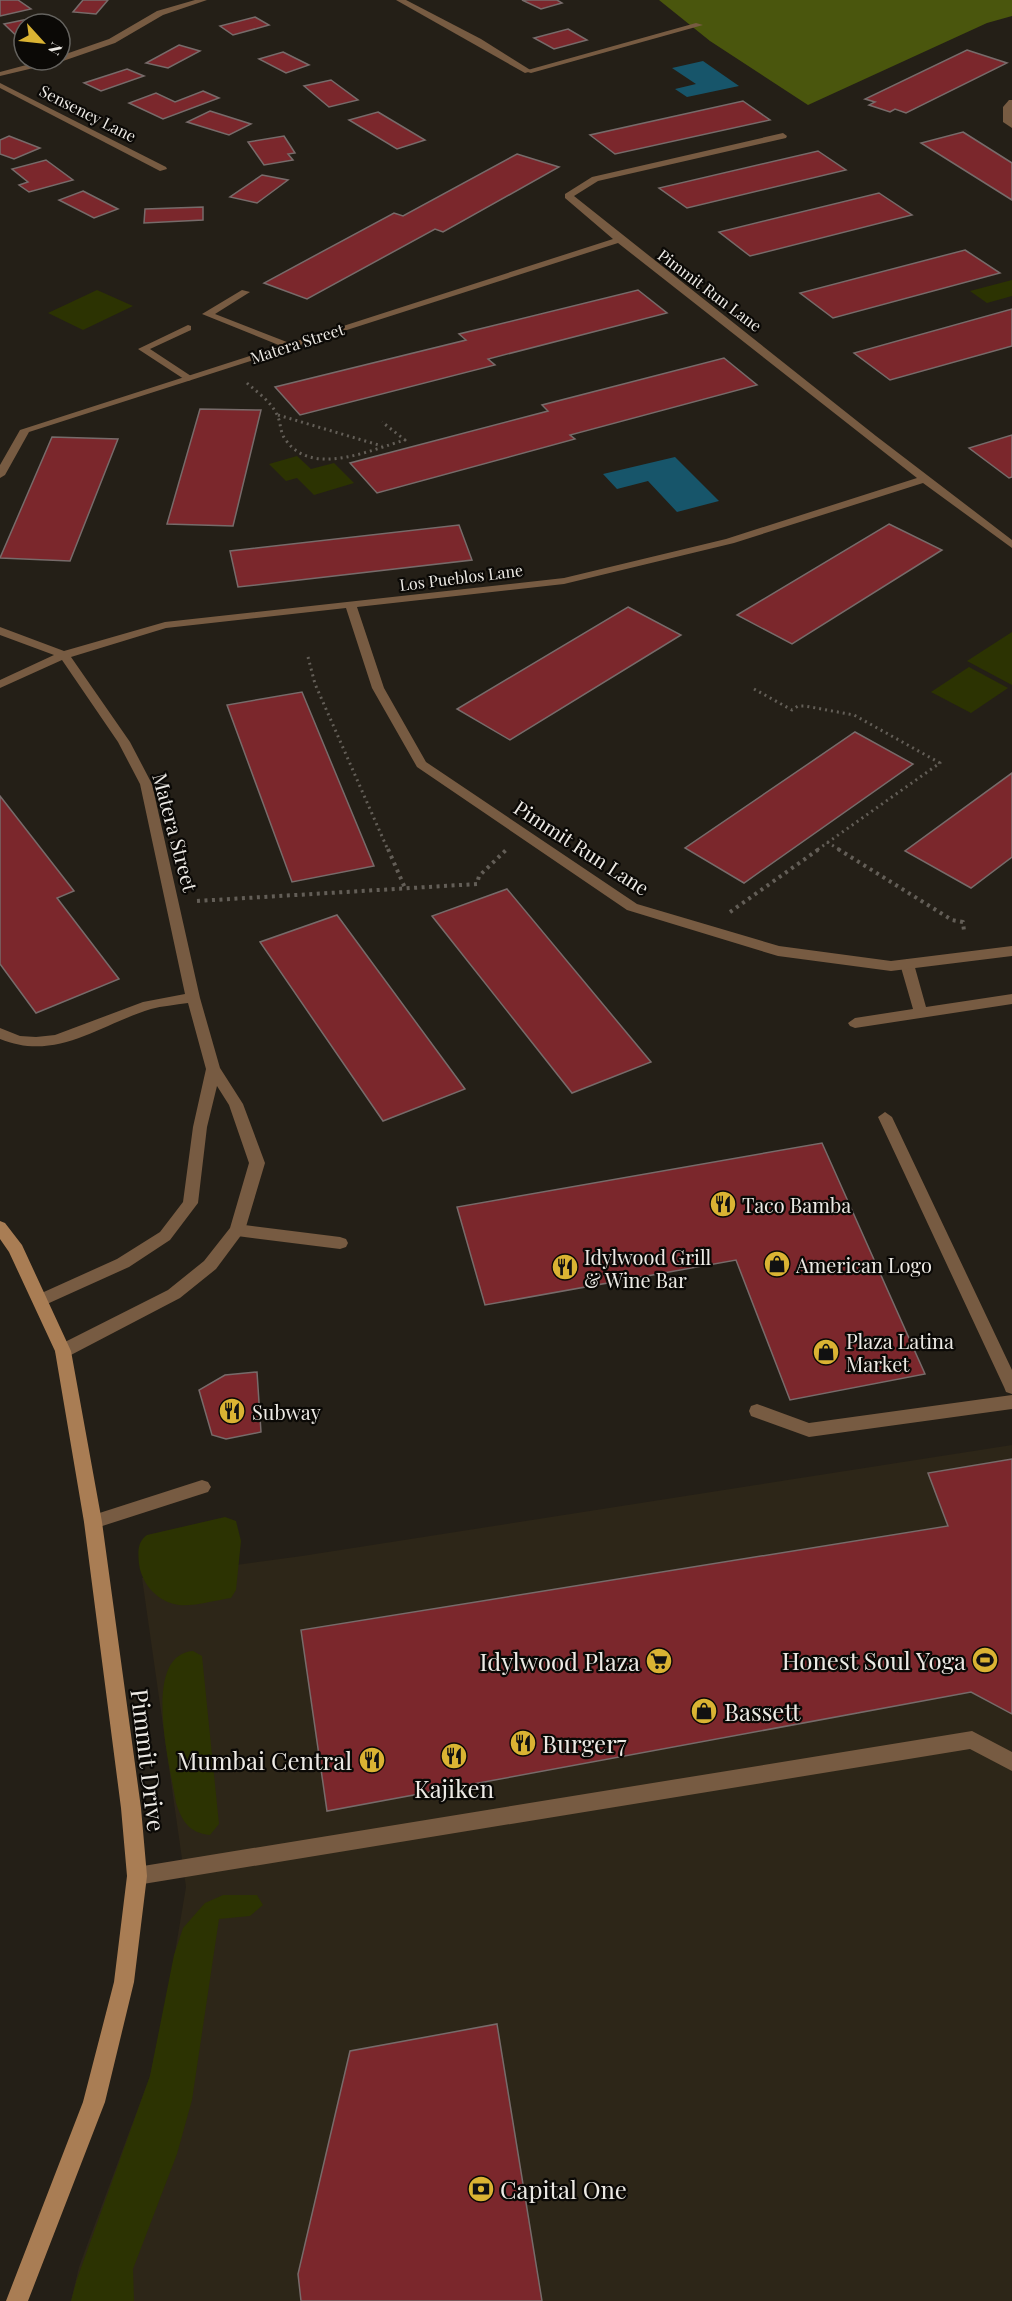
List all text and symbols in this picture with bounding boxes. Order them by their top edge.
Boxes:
north arrow [12,12,72,72]
text: N [44,39,68,59]
street label: Senseney Lane [36,80,140,146]
street label: Pimmit Run Lane [654,244,766,336]
street label: Matera Street [247,318,347,368]
street label: Los Pueblos Lane [398,559,524,595]
street label: Matera Street [147,770,205,895]
street label: Pimmit Run Lane [509,793,655,901]
restaurant icon: Taco Bamba [708,1189,738,1219]
place label: Taco Bamba [742,1191,851,1218]
place label: Idylwood Grill & Wine Bar [584,1243,712,1293]
shop icon: American Logo [762,1249,792,1279]
place label: American Logo [795,1251,932,1278]
restaurant icon: Idylwood Grill & Wine Bar [550,1252,580,1282]
place label: Plaza Latina Market [846,1327,954,1377]
shop icon: Plaza Latina Market [811,1337,841,1367]
restaurant icon: Subway [217,1396,247,1426]
place label: Subway [252,1398,321,1425]
place label: Honest Soul Yoga [782,1644,966,1676]
place label: Idylwood Plaza [479,1645,640,1677]
sports icon: Honest Soul Yoga [970,1645,1000,1675]
supermarket icon: Idylwood Plaza [644,1646,674,1676]
street label: Pimmit Drive [124,1687,174,1833]
place label: Bassett [724,1695,801,1727]
shop icon: Bassett [689,1696,719,1726]
place label: Burger7 [542,1727,627,1759]
restaurant icon: Burger7 [508,1728,538,1758]
restaurant icon: Kajiken [439,1741,469,1771]
place label: Mumbai Central [177,1744,352,1776]
restaurant icon: Mumbai Central [357,1745,387,1775]
place label: Kajiken [414,1772,494,1804]
place label: Capital One [500,2173,627,2205]
bank icon: Capital One [466,2174,496,2204]

